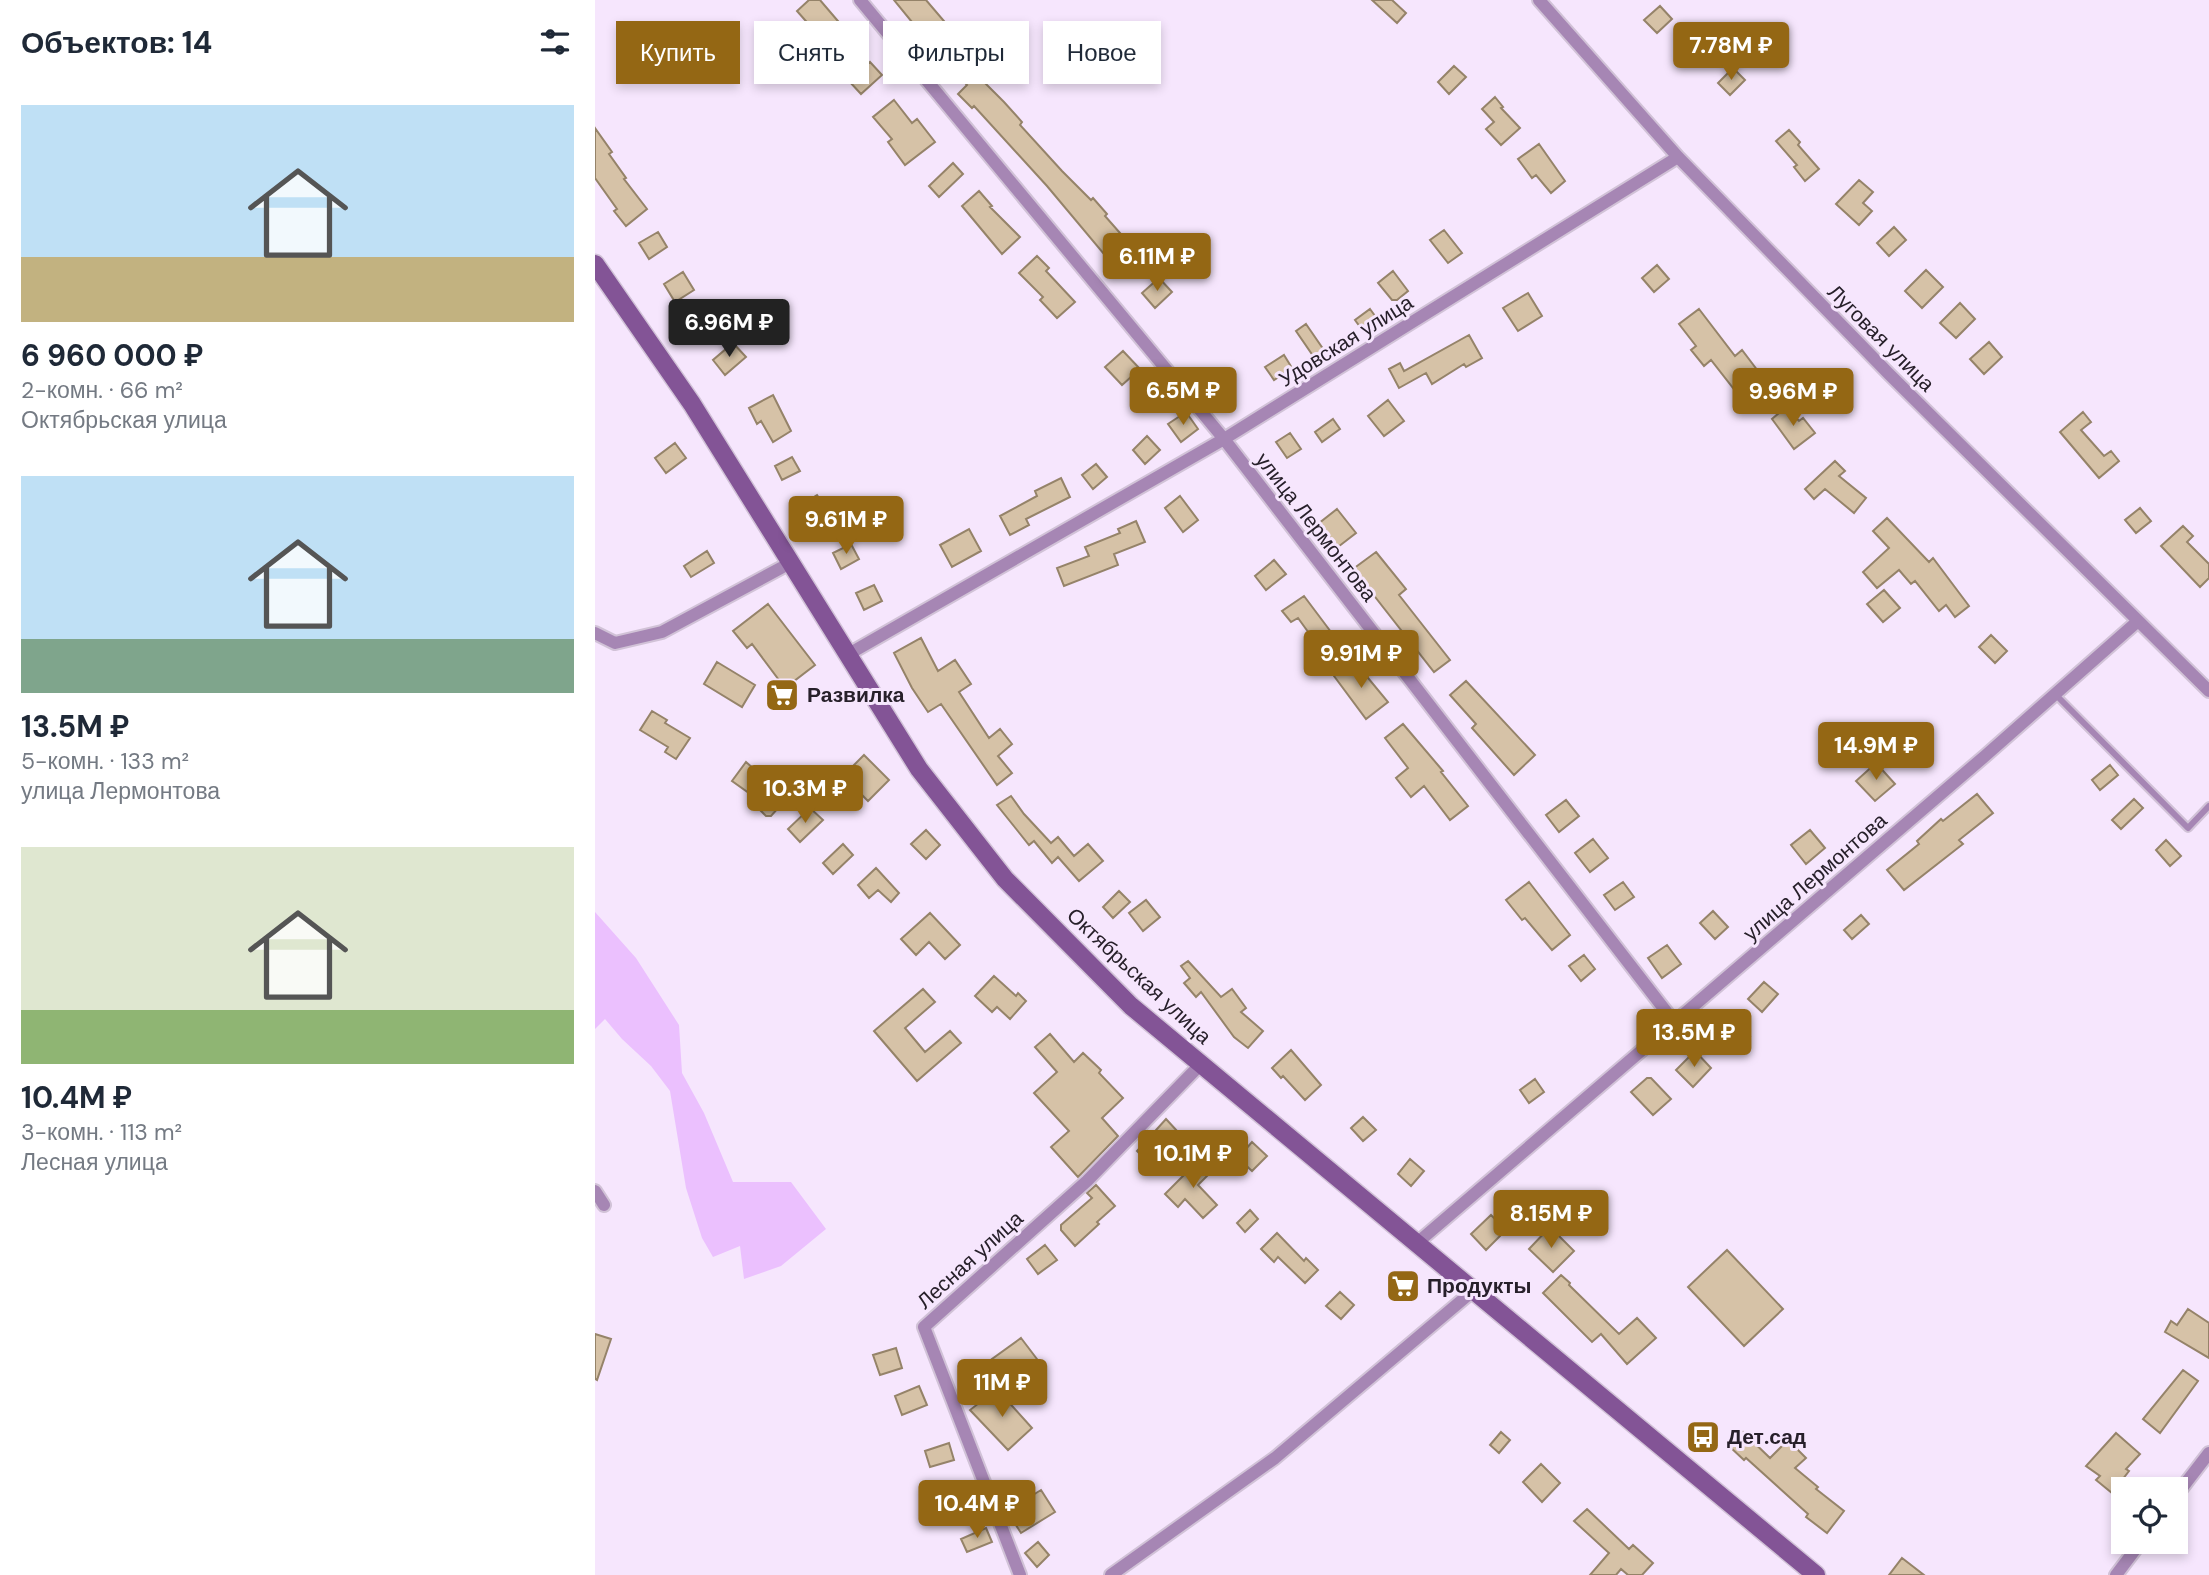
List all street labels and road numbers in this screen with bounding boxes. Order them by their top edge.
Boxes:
street label: Луговая улица [1821,278,1941,398]
street label: Удовская улица [1274,288,1419,393]
street label: улица Лермонтова [1249,447,1383,608]
street label: улица Лермонтова [1737,807,1893,947]
street label: Октябрьская улица [1061,902,1217,1051]
street label: Лесная улица [911,1205,1029,1315]

